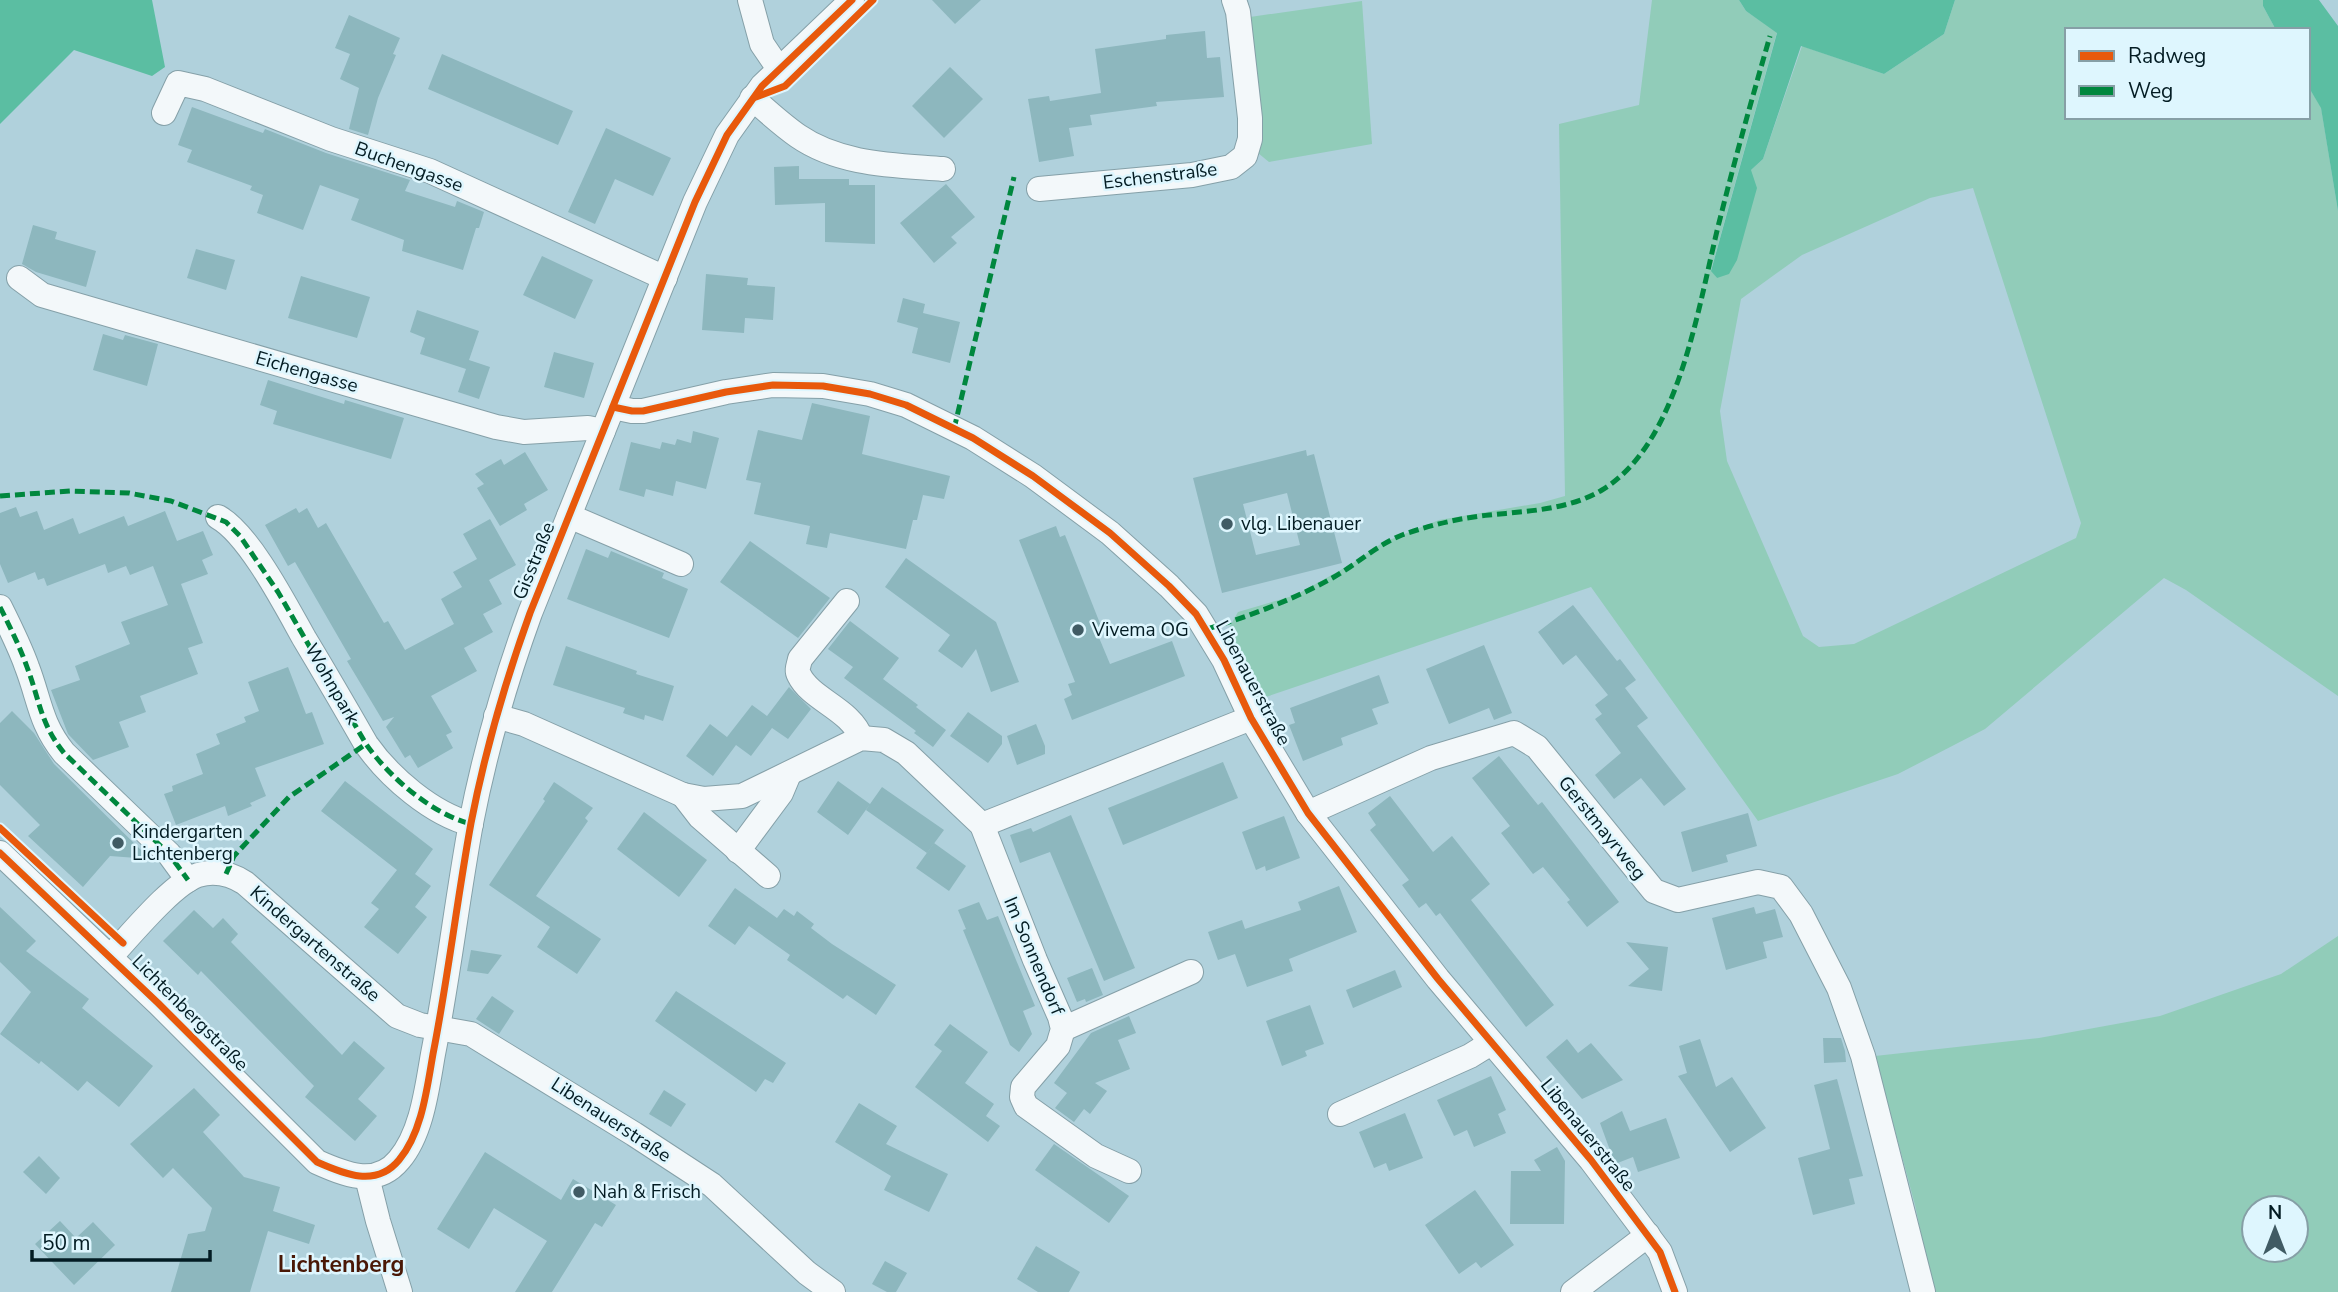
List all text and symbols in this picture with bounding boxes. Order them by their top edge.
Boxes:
legend [2065,28,2310,119]
text: Radweg [2128,42,2206,70]
text: Weg [2128,77,2173,105]
street label: Buchengasse [351,135,467,199]
street label: Eschenstraße [1101,156,1219,196]
street label: Eichengasse [253,345,361,399]
place label: vlg. Libenauer [1241,511,1361,537]
marker: vlg. Libenauer [1219,516,1235,532]
street label: Gisstraße [507,518,561,604]
street label: Libenauerstraße [1209,616,1297,750]
place label: Vivema OG [1091,617,1189,643]
marker: Vivema OG [1070,622,1086,638]
street label: Wohnpark [298,639,366,730]
street label: Gerstmayrweg [1552,771,1652,885]
place label: Kindergarten Lichtenberg [132,819,243,867]
marker: Kindergarten Lichtenberg [110,835,126,851]
street label: Kindergartenstraße [244,880,386,1008]
street label: Im Sonnendorf [997,893,1071,1020]
street label: Lichtenbergstraße [126,949,254,1077]
street label: Libenauerstraße [546,1071,676,1169]
street label: Libenauerstraße [1534,1073,1642,1197]
place label: Nah & Frisch [593,1179,701,1205]
marker: Nah & Frisch [571,1184,587,1200]
north arrow [2240,1194,2310,1264]
text: N [2268,1200,2282,1226]
scale bar [32,1218,210,1262]
text: 50 m [42,1229,91,1257]
district label: Lichtenberg [278,1249,404,1280]

